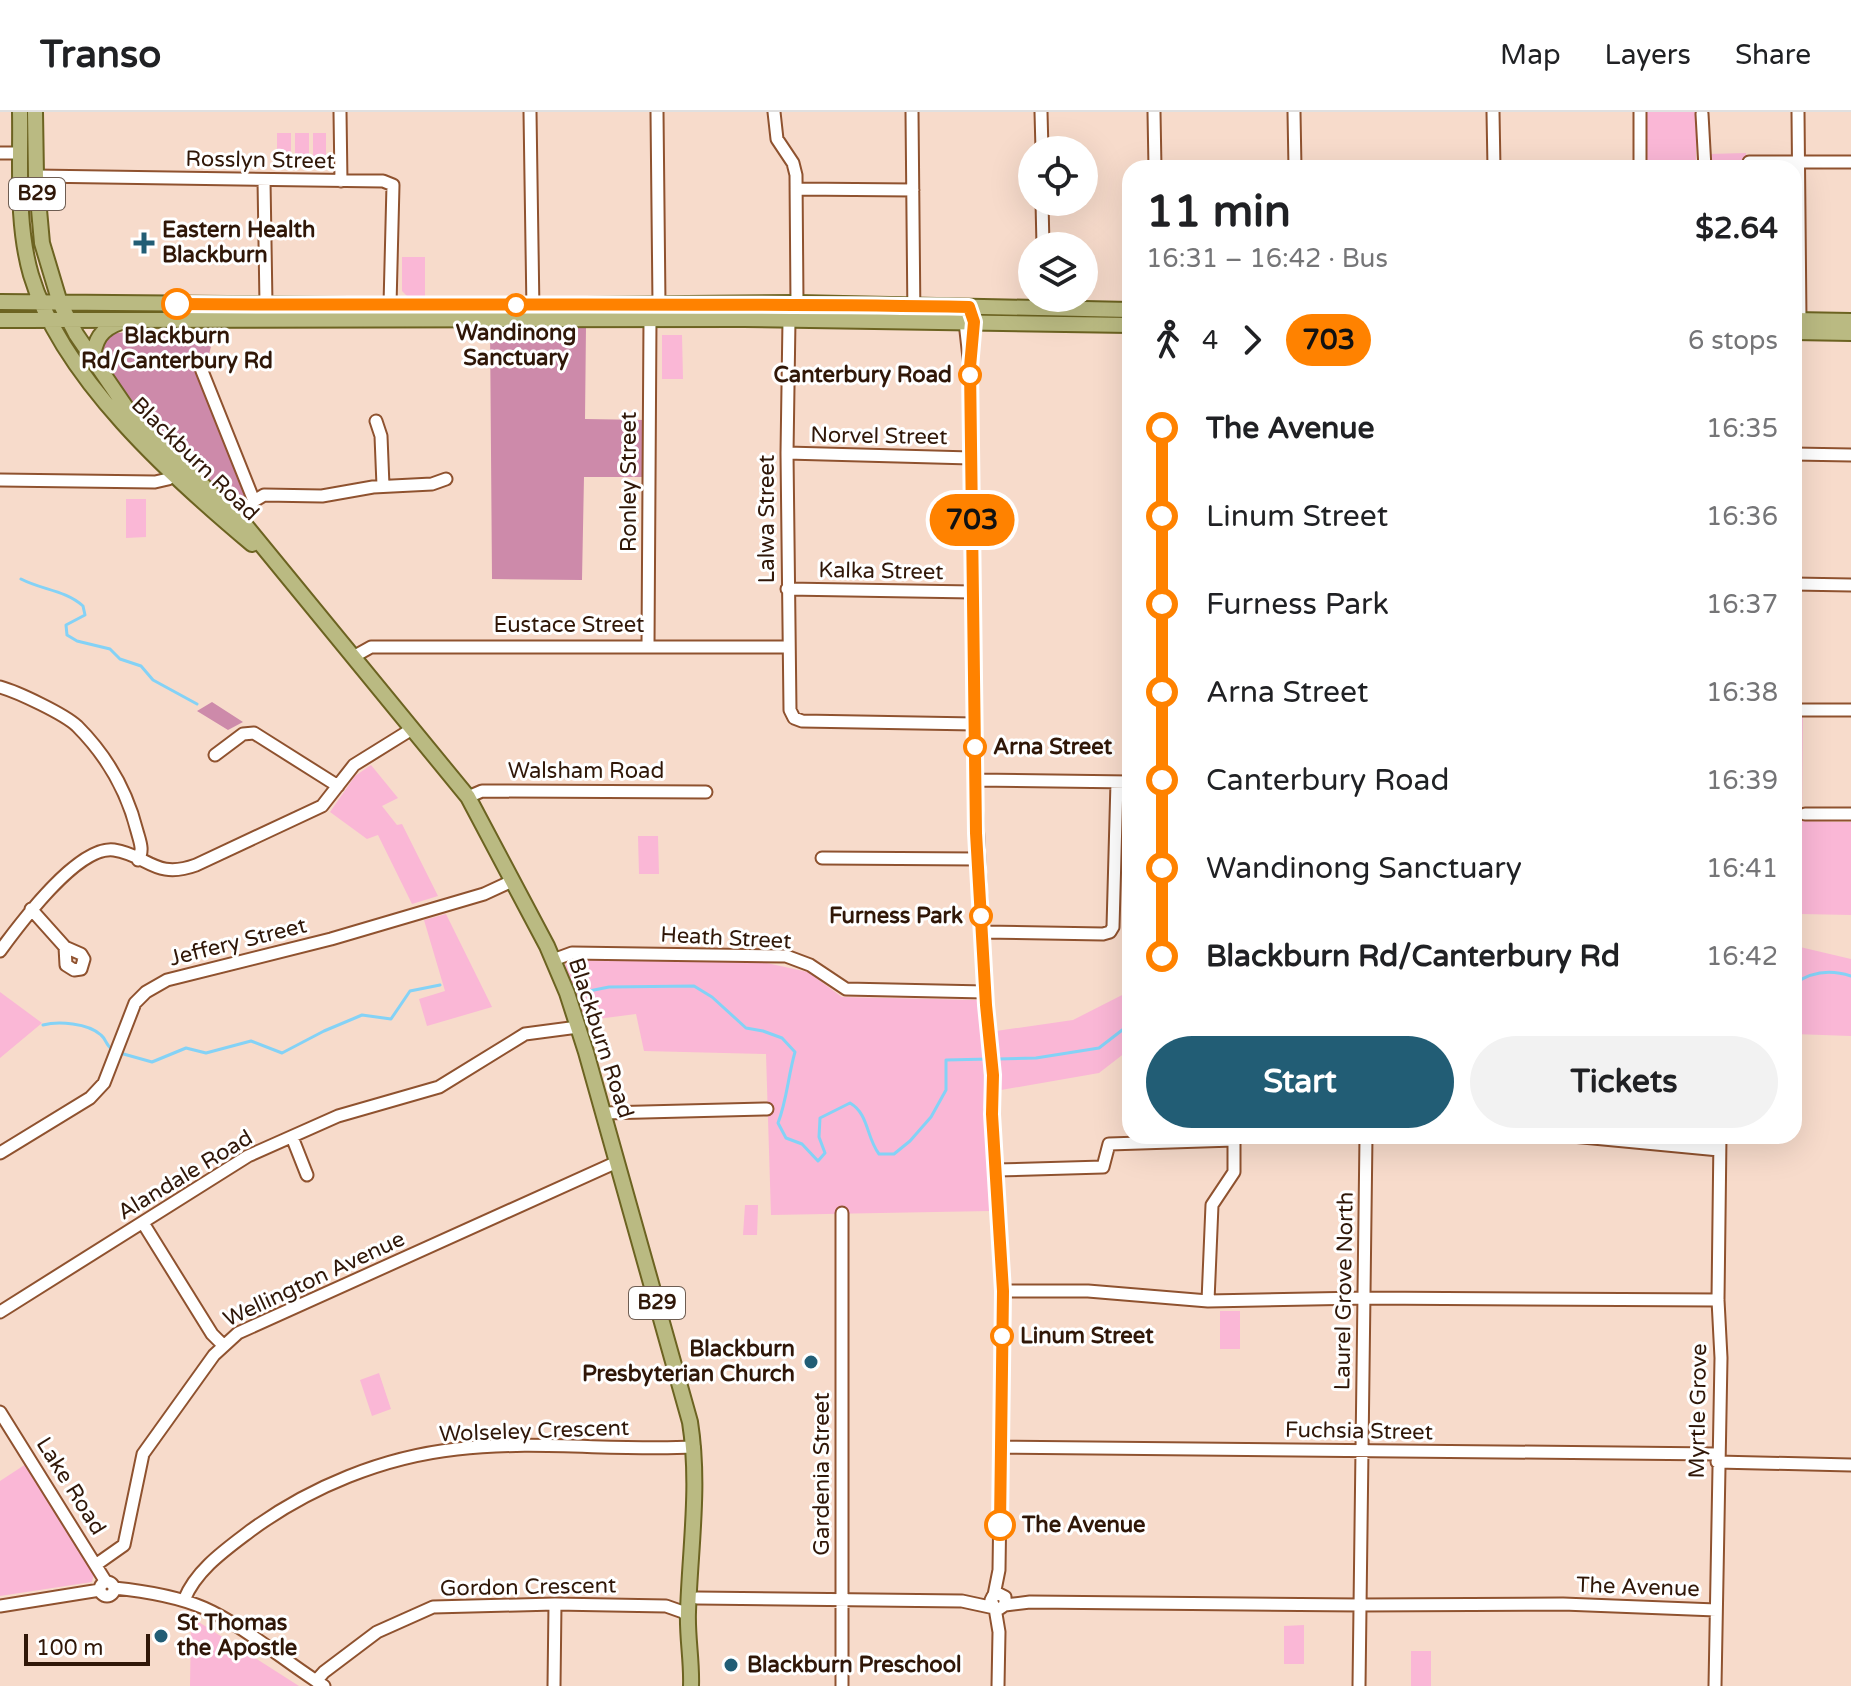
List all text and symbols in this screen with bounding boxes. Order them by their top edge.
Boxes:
text: Transo [40,32,161,78]
text: Map [1500,38,1561,72]
text: Layers [1605,38,1691,72]
text: Share [1735,38,1811,72]
map controls [1018,136,1098,312]
button: locate [1018,136,1098,216]
street label: Rosslyn Street [185,146,335,174]
road number: B29 [9,178,65,210]
text: 11 min [1146,186,1291,239]
text: $2.64 [1695,210,1778,247]
place label: Eastern Health Blackburn [162,217,315,268]
marker: Eastern Health Blackburn [133,232,155,254]
button: layers [1018,232,1098,312]
text: 16:31 – 16:42 · Bus [1146,243,1388,274]
marker: Blackburn Rd/Canterbury Rd [162,289,192,319]
marker: Wandinong Sanctuary [505,294,527,316]
icon: walk [1146,318,1190,362]
icon: forward [1230,318,1274,362]
place label: Wandinong Sanctuary [456,320,576,371]
place label: Blackburn Rd/Canterbury Rd [81,323,273,374]
text: 703 [1302,323,1355,357]
text: 4 [1202,325,1218,356]
text: 6 stops [1688,325,1778,356]
place label: Canterbury Road [774,362,952,388]
marker: Canterbury Road [959,364,981,386]
street label: Blackburn Road [126,392,264,526]
text: The Avenue [1206,410,1375,447]
street label: Ronley Street [616,412,642,552]
text: 16:35 [1706,413,1778,444]
street label: Norvel Street [810,422,948,450]
street label: Lalwa Street [754,455,780,583]
line badge: 703 [926,494,1018,546]
text: Linum Street [1206,498,1388,535]
text: 16:36 [1706,501,1778,532]
text: 703 [946,503,998,537]
street label: Kalka Street [818,557,944,585]
text: Furness Park [1206,586,1389,623]
text: 16:37 [1706,589,1778,620]
street label: Eustace Street [493,612,645,638]
text: Arna Street [1206,674,1368,711]
text: 16:38 [1706,677,1778,708]
place label: Arna Street [993,734,1113,760]
marker: Arna Street [964,736,986,758]
street label: Walsham Road [508,758,664,784]
text: Canterbury Road [1206,762,1449,799]
text: 16:39 [1706,765,1778,796]
text: Wandinong Sanctuary [1206,850,1522,887]
text: 16:41 [1706,853,1778,884]
place label: Furness Park [829,903,963,929]
marker: Furness Park [970,905,992,927]
street label: Jeffery Street [167,912,309,972]
street label: Heath Street [660,922,792,954]
text: Blackburn Rd/Canterbury Rd [1206,938,1620,975]
text: 16:42 [1706,941,1778,972]
street label: Blackburn Road [563,955,639,1121]
button: Start [1146,1036,1454,1128]
button: Tickets [1470,1036,1778,1128]
street label: Alandale Road [113,1125,257,1225]
street label: Laurel Grove North [1329,1191,1359,1391]
street label: Wellington Avenue [219,1226,409,1332]
road number: B29 [629,1287,685,1319]
place label: Linum Street [1020,1323,1154,1349]
marker: Linum Street [991,1325,1013,1347]
place label: Blackburn Presbyterian Church [582,1336,795,1387]
street label: Myrtle Grove [1684,1343,1712,1479]
marker: Blackburn Presbyterian Church [802,1353,820,1371]
street label: Gardenia Street [809,1392,835,1556]
street label: Wolseley Crescent [438,1415,630,1447]
street label: Fuchsia Street [1285,1417,1433,1445]
street label: Lake Road [31,1432,111,1540]
marker: The Avenue [985,1510,1015,1540]
place label: The Avenue [1021,1512,1146,1538]
street label: Gordon Crescent [440,1572,616,1602]
street label: The Avenue [1576,1572,1700,1602]
place label: St Thomas the Apostle [177,1610,297,1661]
marker: St Thomas the Apostle [152,1627,170,1645]
scale bar [24,1630,150,1666]
text: 100 m [36,1635,103,1661]
place label: Blackburn Preschool [747,1652,962,1678]
marker: Blackburn Preschool [722,1656,740,1674]

